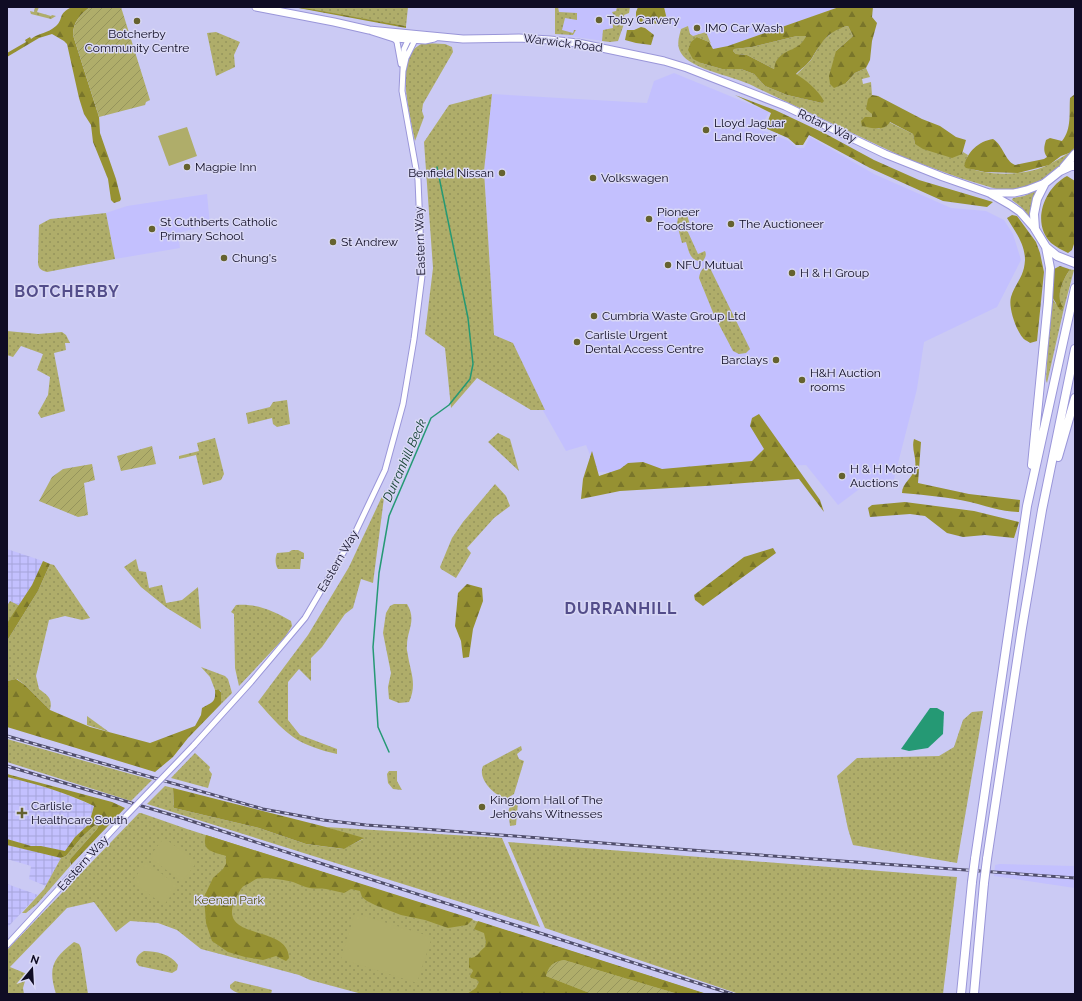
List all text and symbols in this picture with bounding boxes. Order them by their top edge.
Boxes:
place label: Toby Carvery [607,13,680,27]
marker: Toby Carvery [594,15,604,25]
marker: Botcherby Community Centre [132,16,142,26]
place label: IMO Car Wash [705,21,783,35]
marker: IMO Car Wash [692,23,702,33]
place label: Botcherby Community Centre [85,27,189,55]
street label: Warwick Road [523,31,603,55]
street label: Rotary Way [795,106,859,146]
place label: Lloyd Jaguar Land Rover [714,116,786,144]
marker: Lloyd Jaguar Land Rover [701,125,711,135]
place label: Magpie Inn [195,160,257,174]
marker: Magpie Inn [182,162,192,172]
place label: Benfield Nissan [408,166,494,180]
marker: Benfield Nissan [497,168,507,178]
place label: Volkswagen [601,171,668,185]
marker: Volkswagen [588,173,598,183]
place label: Pioneer Foodstore [657,205,713,233]
street label: Eastern Way [412,206,428,276]
marker: Pioneer Foodstore [644,214,654,224]
place label: St Cuthberts Catholic Primary School [160,215,278,243]
place label: The Auctioneer [739,217,825,231]
marker: The Auctioneer [726,219,736,229]
marker: St Cuthberts Catholic Primary School [147,224,157,234]
place label: St Andrew [341,235,398,249]
marker: St Andrew [328,237,338,247]
place label: Chung's [232,251,277,265]
marker: Chung's [219,253,229,263]
place label: NFU Mutual [676,258,744,272]
marker: NFU Mutual [663,260,673,270]
place label: H & H Group [800,266,869,280]
marker: H & H Group [787,268,797,278]
district label: BOTCHERBY [14,282,120,301]
place label: Cumbria Waste Group Ltd [602,309,746,323]
marker: Cumbria Waste Group Ltd [589,311,599,321]
place label: Carlisle Urgent Dental Access Centre [585,328,704,356]
marker: Carlisle Urgent Dental Access Centre [572,337,582,347]
place label: Barclays [721,353,768,367]
marker: Barclays [771,355,781,365]
place label: H&H Auction rooms [810,366,881,394]
marker: H&H Auction rooms [797,375,807,385]
water label: Durranhill Beck [379,416,429,504]
place label: H & H Motor Auctions [850,462,918,490]
marker: H & H Motor Auctions [837,471,847,481]
street label: Eastern Way [315,527,362,594]
district label: DURRANHILL [565,599,677,618]
place label: Kingdom Hall of The Jehovahs Witnesses [490,793,603,821]
place label: Carlisle Healthcare South [31,799,127,827]
marker: Kingdom Hall of The Jehovahs Witnesses [477,802,487,812]
marker: Carlisle Healthcare South [16,807,28,819]
street label: Eastern Way [55,832,112,893]
park label: Keenan Park [194,893,264,907]
north arrow [12,949,52,989]
text: N [29,952,41,967]

